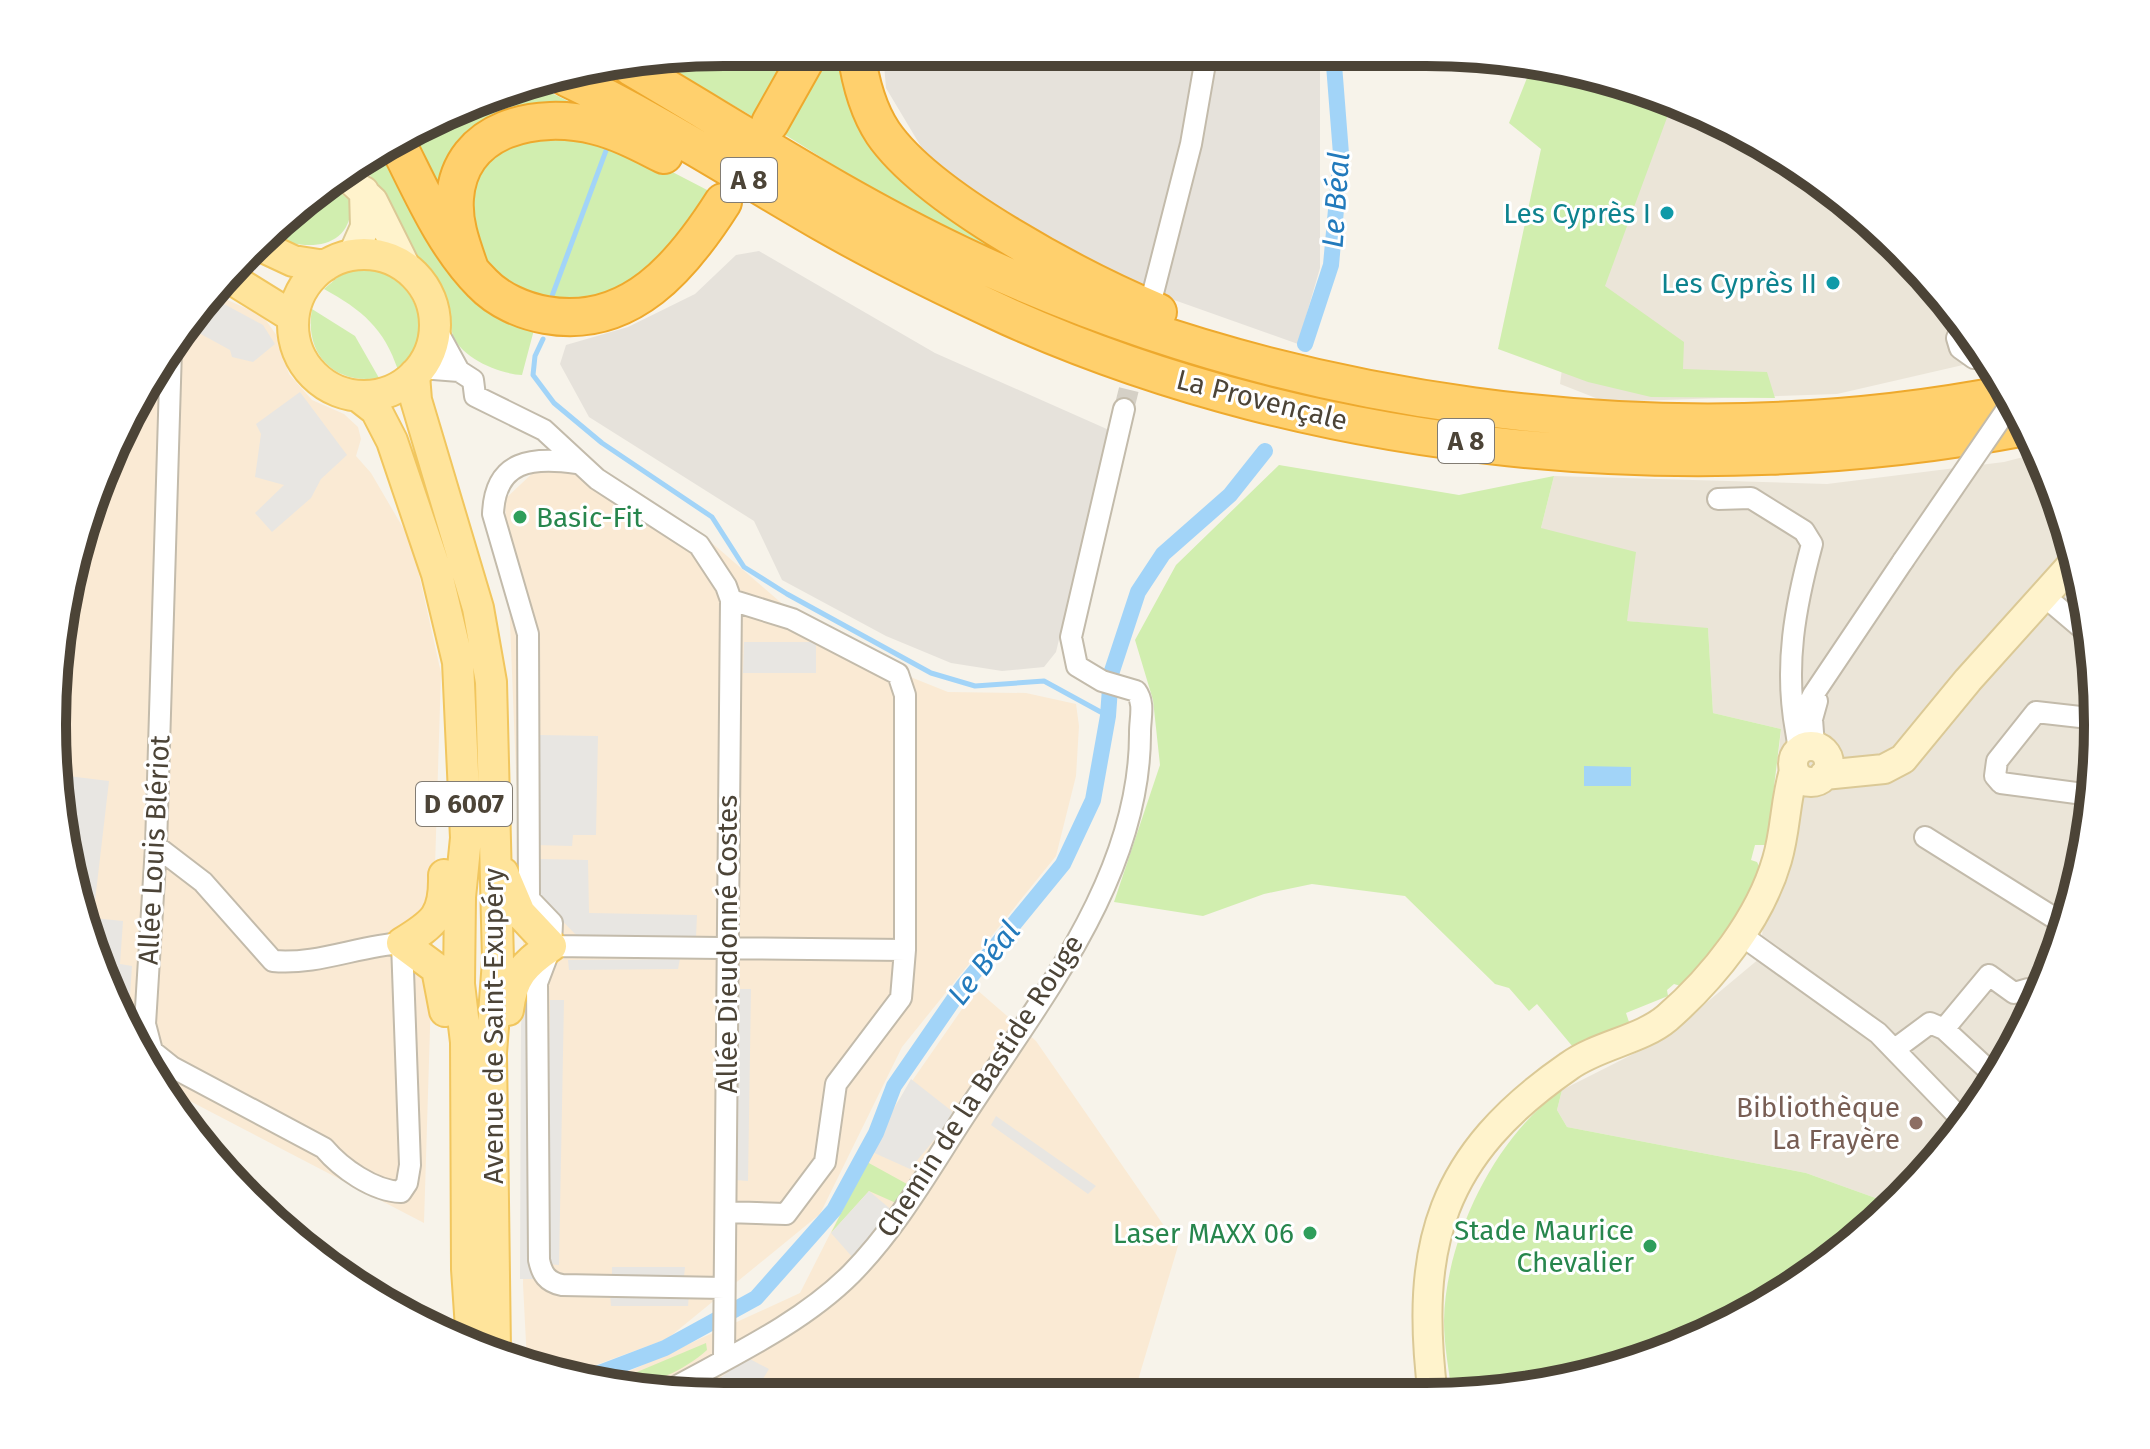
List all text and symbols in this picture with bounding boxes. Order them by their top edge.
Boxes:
water label: Le Béal [1315,151,1357,249]
road number: A 8 [721,158,777,202]
place label: Les Cyprès I [1503,197,1651,230]
marker: Les Cyprès I [1658,204,1676,222]
place label: Les Cyprès II [1661,267,1817,300]
marker: Les Cyprès II [1824,274,1842,292]
street label: La Provençale [1173,363,1351,437]
road number: A 8 [1438,419,1494,463]
place label: Basic-Fit [536,501,644,534]
marker: Basic-Fit [511,508,529,526]
street label: Allée Louis Blériot [132,733,177,966]
road number: D 6007 [416,782,512,826]
street label: Allée Dieudonné Costes [711,795,744,1093]
street label: Avenue de Saint-Exupéry [477,868,510,1184]
water label: Le Béal [940,914,1028,1012]
street label: Chemin de la Bastide Rouge [870,929,1090,1243]
place label: Bibliothèque La Frayère [1736,1091,1900,1156]
marker: Bibliothèque La Frayère [1907,1114,1925,1132]
place label: Stade Maurice Chevalier [1454,1214,1634,1279]
place label: Laser MAXX 06 [1113,1217,1294,1250]
marker: Laser MAXX 06 [1301,1224,1319,1242]
marker: Stade Maurice Chevalier [1641,1237,1659,1255]

